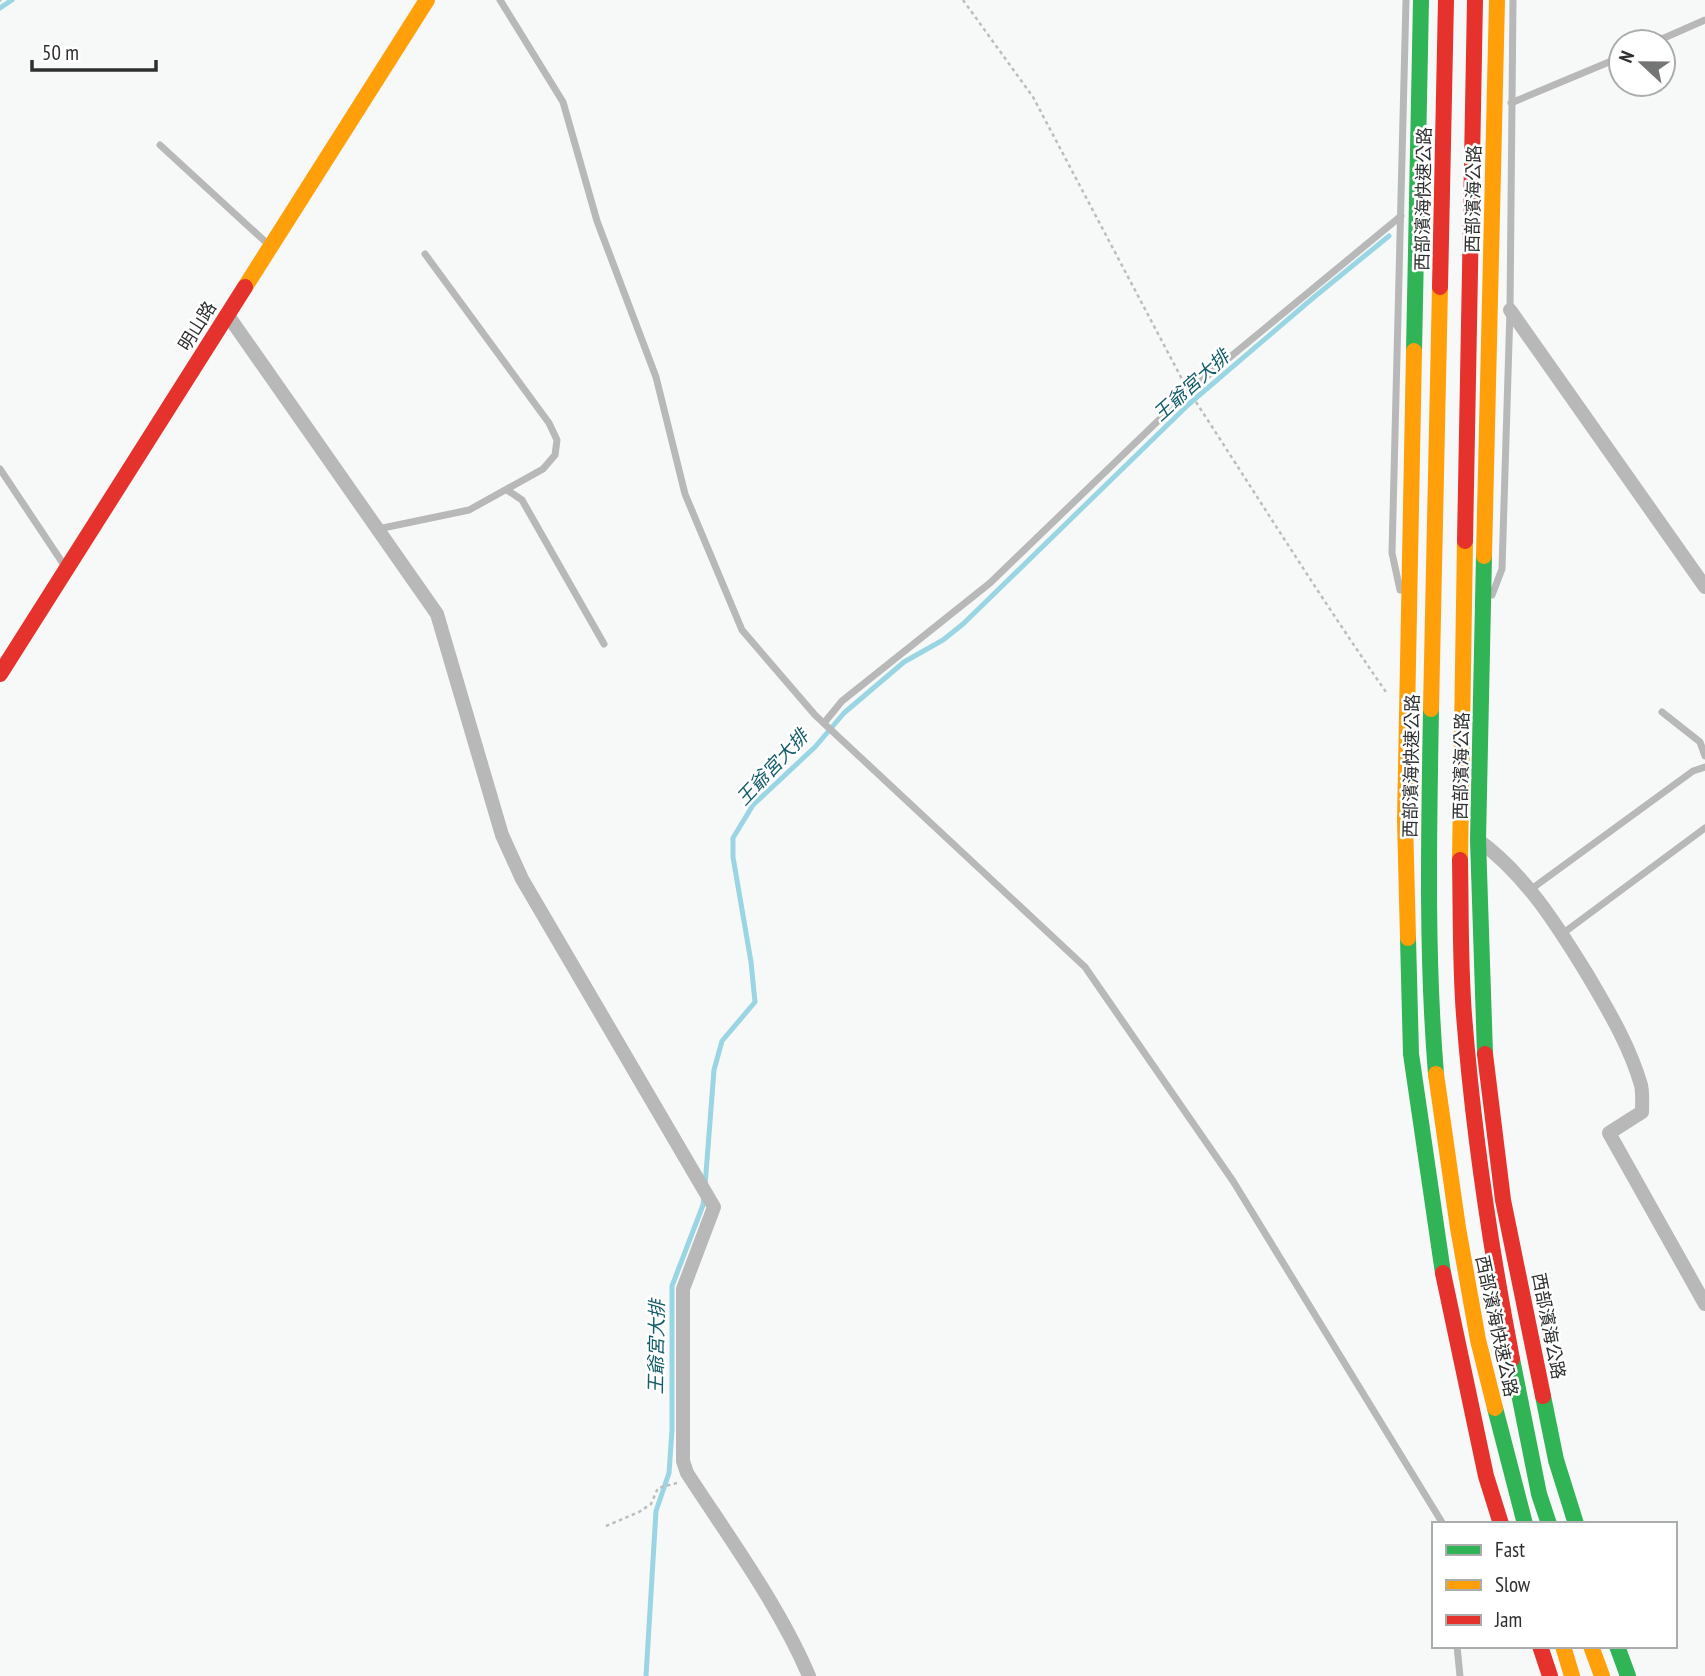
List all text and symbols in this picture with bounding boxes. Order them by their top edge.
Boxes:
scale bar [32,28,156,72]
north arrow [1607,28,1677,98]
text: 50 m [42,39,79,66]
text: N [1613,47,1639,66]
street label: 西部濱海快速公路 [1410,127,1436,271]
street label: 西部濱海公路 [1461,145,1485,253]
street label: 明山路 [173,297,221,355]
water label: 王爺宮大排 [1148,342,1237,426]
street label: 西部濱海快速公路 [1398,694,1424,838]
street label: 西部濱海公路 [1449,712,1473,820]
water label: 王爺宮大排 [731,722,815,810]
street label: 西部濱海快速公路 [1471,1253,1523,1399]
street label: 西部濱海公路 [1527,1271,1571,1381]
water label: 王爺宮大排 [643,1296,669,1395]
legend [1432,1522,1677,1648]
text: Fast [1495,1536,1525,1563]
text: Slow [1495,1571,1531,1598]
text: Jam [1494,1606,1522,1633]

